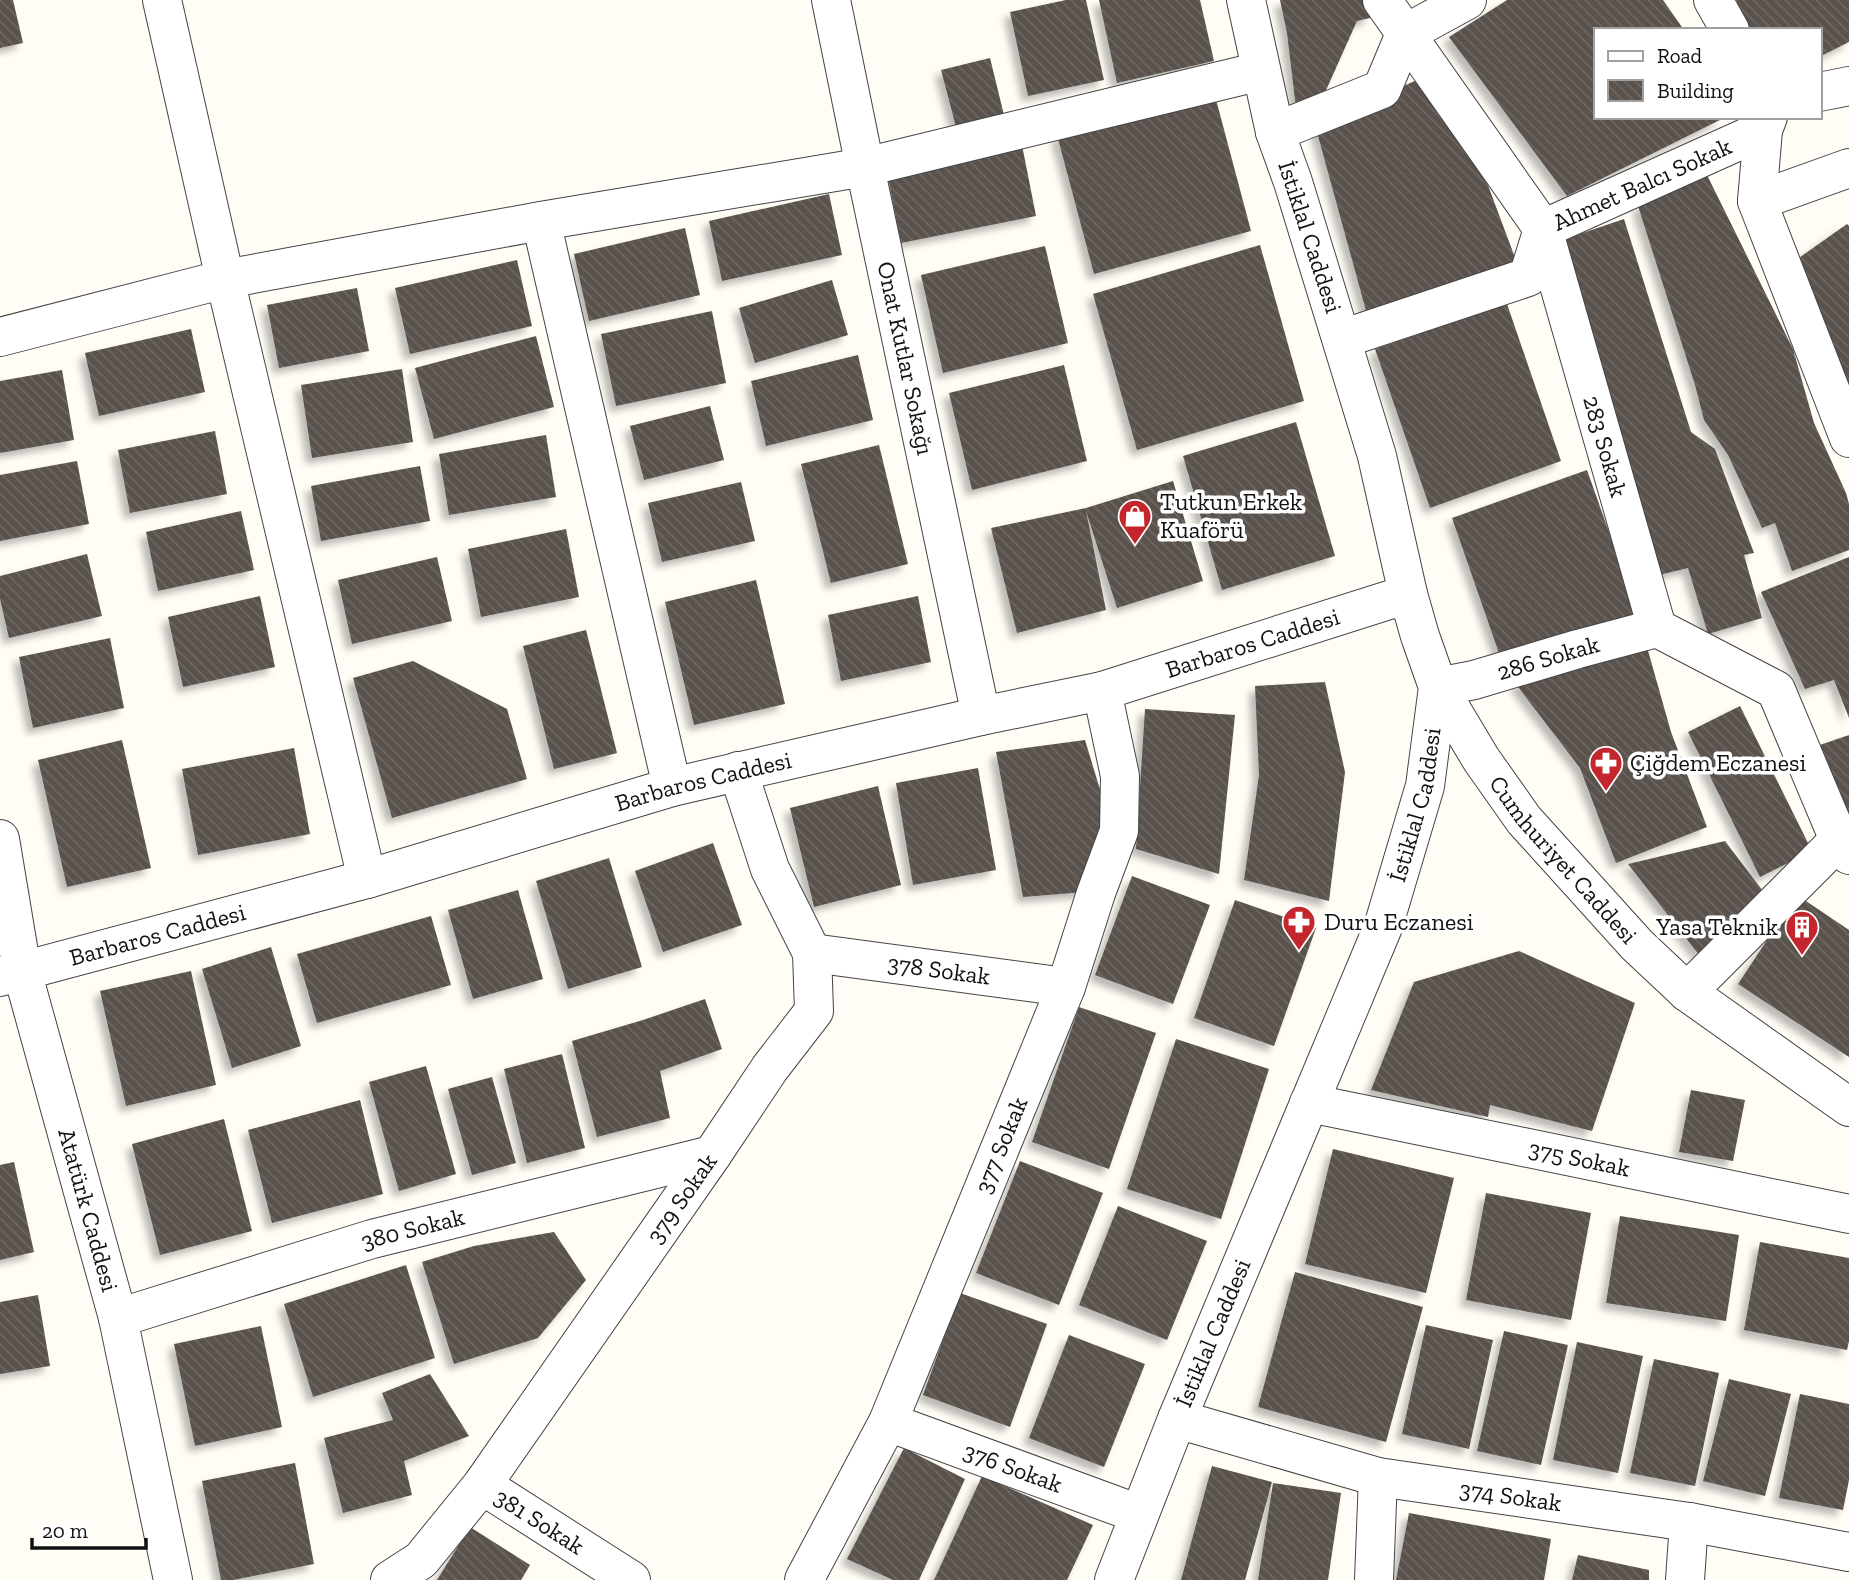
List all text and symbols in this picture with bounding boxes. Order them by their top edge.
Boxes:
legend [1594,28,1821,119]
text: Road [1657,43,1703,68]
text: Building [1657,78,1734,103]
street label: Ahmet Balcı Sokak [1548,131,1736,237]
street label: İstiklal Caddesi [1272,157,1349,317]
street label: Onat Kutlar Sokağı [871,259,941,458]
street label: 283 Sokak [1577,392,1634,501]
place label: Tutkun Erkek Kuaförü [1160,487,1303,544]
shop icon: Tutkun Erkek Kuaförü [1116,497,1154,546]
street label: Barbaros Caddesi [1162,602,1343,684]
street label: 286 Sokak [1493,629,1603,686]
street label: İstiklal Caddesi [1382,726,1447,885]
pharmacy icon: Çiğdem Eczanesi [1587,744,1625,793]
street label: Barbaros Caddesi [611,745,794,817]
place label: Çiğdem Eczanesi [1630,748,1806,777]
street label: Cumhuriyet Caddesi [1483,770,1644,950]
street label: Barbaros Caddesi [66,897,249,972]
pharmacy icon: Duru Eczanesi [1280,903,1318,952]
place label: Duru Eczanesi [1324,907,1474,936]
building icon: Yasa Teknik [1783,908,1821,957]
place label: Yasa Teknik [1655,912,1779,941]
street label: 378 Sokak [886,948,992,991]
street label: 377 Sokak [968,1092,1034,1197]
street label: Atatürk Caddesi [52,1125,125,1295]
street label: 375 Sokak [1526,1134,1633,1183]
street label: 379 Sokak [640,1147,723,1249]
street label: 380 Sokak [357,1202,468,1256]
street label: İstiklal Caddesi [1169,1254,1256,1411]
street label: 376 Sokak [960,1436,1067,1499]
street label: 374 Sokak [1458,1474,1564,1517]
street label: 381 Sokak [489,1482,590,1561]
scale bar [32,1506,145,1550]
text: 20 m [42,1518,88,1543]

